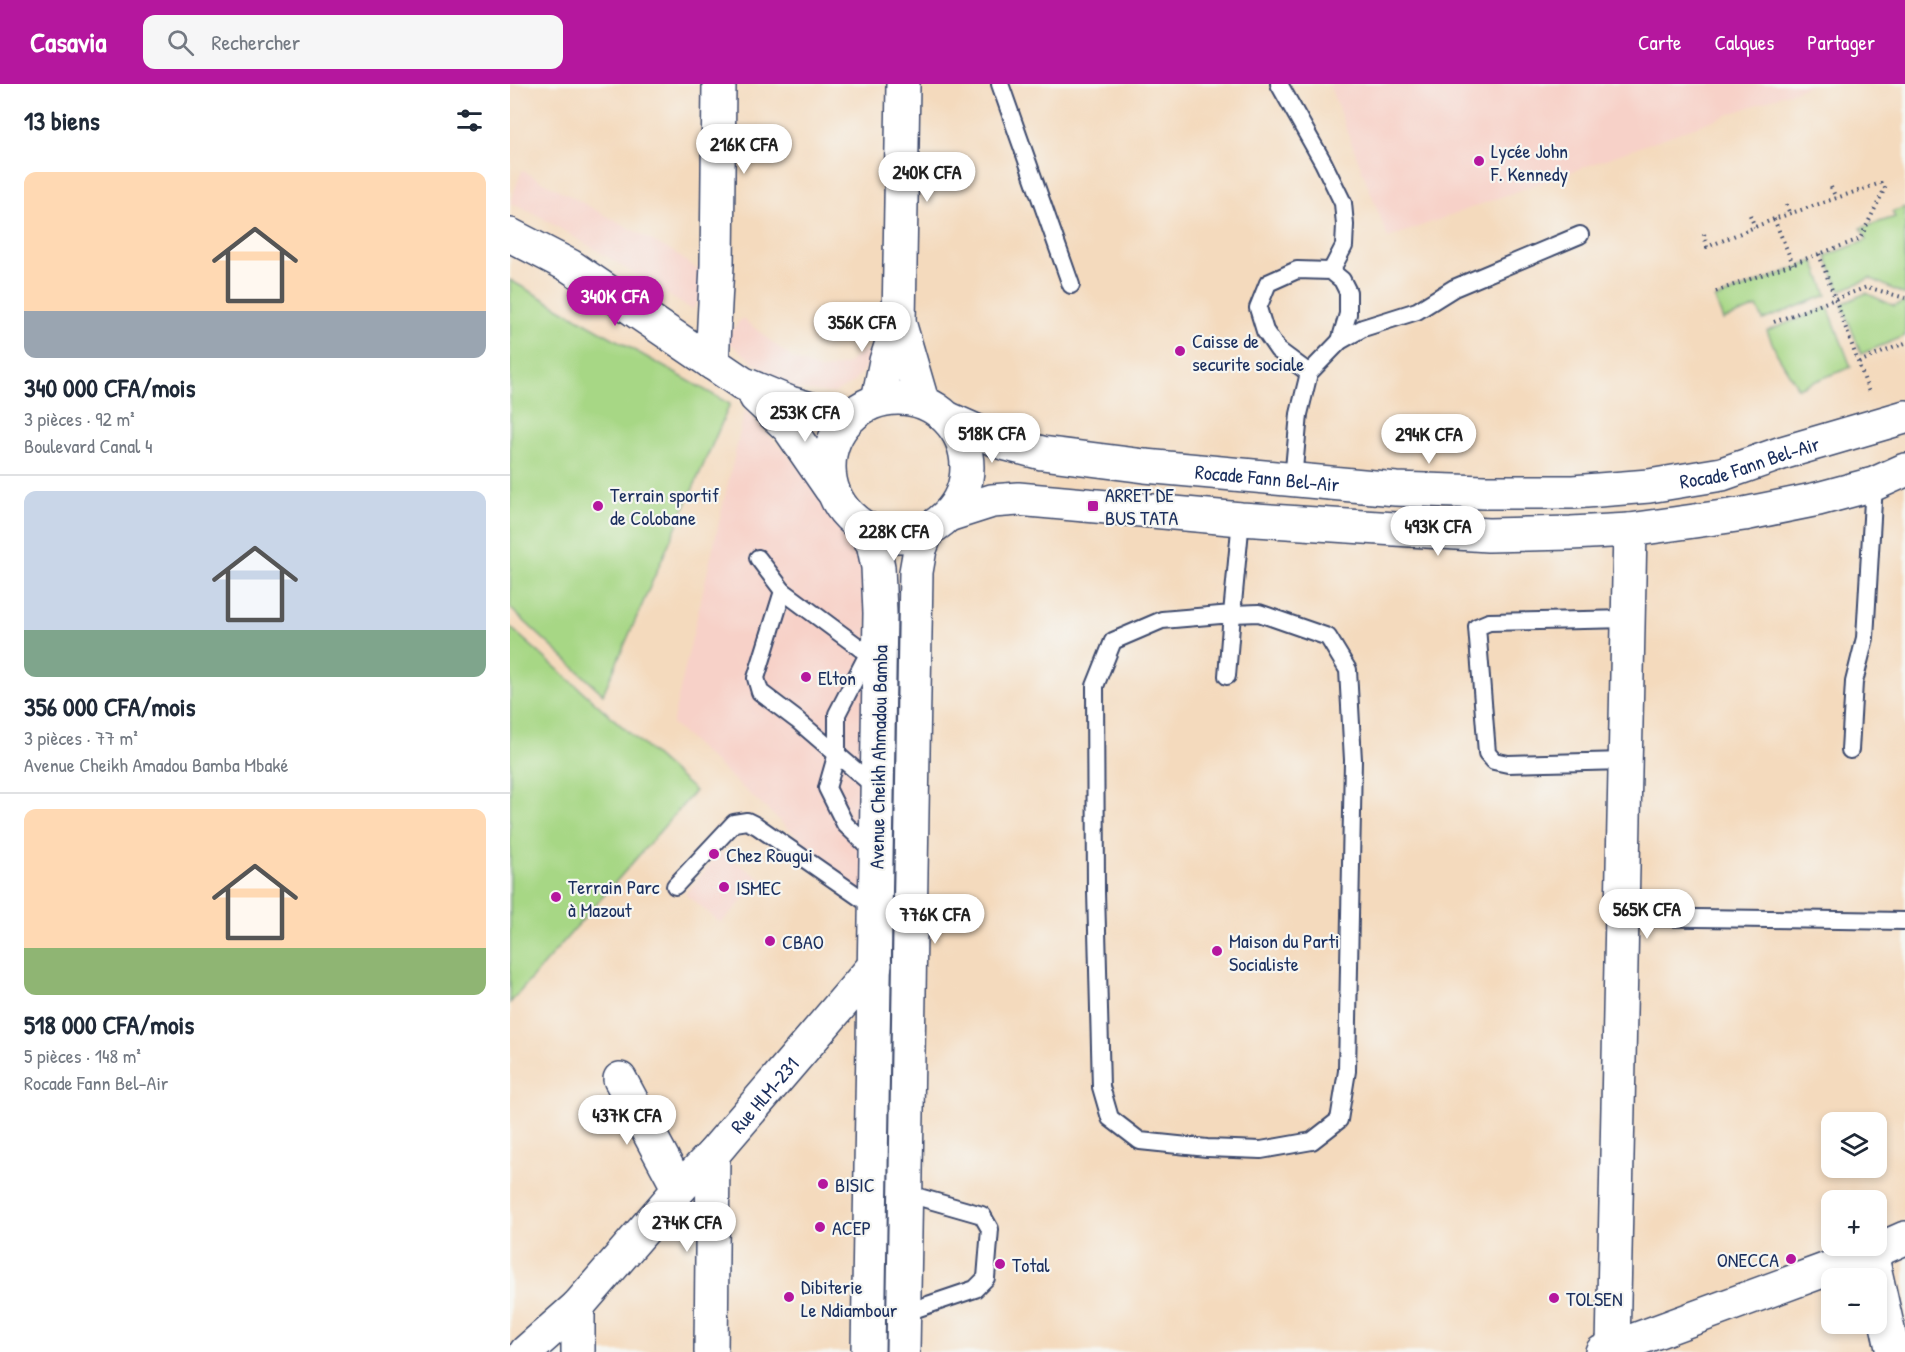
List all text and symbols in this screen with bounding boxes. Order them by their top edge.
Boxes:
search box [143,15,563,69]
text: Casavia [30,23,107,61]
icon: search [164,26,197,59]
text: Rechercher [212,27,300,57]
text: Carte [1638,28,1681,57]
text: Calques [1714,28,1774,57]
text: Partager [1807,28,1875,57]
text: 13 biens [24,103,100,138]
icon: filters [453,104,486,137]
pin: 216K CFA [682,124,806,175]
text: 216K CFA [710,130,778,157]
place label: Lycée John F. Kennedy [1490,137,1568,187]
pin: 240K CFA [865,152,989,203]
marker: Lycée John F. Kennedy [1472,154,1486,168]
text: 240K CFA [892,158,962,185]
icon: home [201,211,309,319]
pin: 340K CFA [553,276,677,327]
text: 340K CFA [581,282,649,309]
pin: 356K CFA [800,302,924,353]
text: 356K CFA [828,308,896,335]
place label: Caisse de securite sociale [1192,327,1304,377]
marker: Caisse de securite sociale [1173,344,1187,358]
text: 340 000 CFA/mois [24,370,196,405]
pin: 253K CFA [743,392,867,443]
text: 253K CFA [770,398,840,425]
text: 3 pièces · 92 m² [24,405,135,432]
pin: 518K CFA [930,413,1054,464]
pin: 294K CFA [1367,414,1491,465]
text: 518K CFA [958,419,1026,446]
text: 294K CFA [1395,420,1463,447]
street label: Rocade Fann Bel-Air [1678,429,1823,494]
text: Boulevard Canal 4 [24,432,153,459]
street label: Rocade Fann Bel-Air [1194,457,1341,497]
place label: Terrain sportif de Colobane [610,481,719,531]
place label: ARRET DE BUS TATA [1105,481,1178,531]
marker: Terrain sportif de Colobane [591,499,605,513]
marker: ARRET DE BUS TATA [1086,499,1100,513]
pin: 493K CFA [1376,506,1500,557]
pin: 228K CFA [832,511,956,562]
text: 493K CFA [1404,512,1472,539]
text: 228K CFA [859,517,929,544]
icon: home [201,530,309,638]
street label: Avenue Cheikh Ahmadou Bamba [863,645,893,869]
place label: Elton [818,664,856,691]
marker: Elton [799,670,813,684]
text: 356 000 CFA/mois [24,689,196,724]
text: 3 pièces · 77 m² [24,724,138,751]
text: Avenue Cheikh Amadou Bamba Mbaké [24,751,289,778]
place label: Chez Rougui [726,841,813,868]
marker: Chez Rougui [707,847,721,861]
icon: home [201,848,309,956]
place label: Terrain Parc à Mazout [568,873,660,923]
place label: ISMEC [736,874,782,901]
marker: ISMEC [717,880,731,894]
pin: 565K CFA [1585,889,1709,940]
marker: Terrain Parc à Mazout [549,890,563,904]
pin: 776K CFA [873,894,997,945]
text: 565K CFA [1613,895,1681,922]
text: 776K CFA [899,900,971,927]
place label: Maison du Parti Socialiste [1229,927,1340,977]
place label: CBAO [782,928,824,955]
marker: CBAO [763,934,777,948]
marker: Maison du Parti Socialiste [1210,944,1224,958]
text: 518 000 CFA/mois [24,1007,194,1042]
text: 5 pièces · 148 m² [24,1042,141,1069]
street label: Rue HLM-231 [724,1051,804,1138]
text: Rocade Fann Bel-Air [24,1069,169,1096]
pin: 437K CFA [565,1095,689,1146]
text: 437K CFA [592,1101,662,1128]
map controls [1821,1112,1887,1334]
button: layers [1821,1112,1887,1178]
place label: BISIC [835,1171,875,1198]
marker: BISIC [816,1177,830,1191]
button: + [1821,1190,1887,1256]
pin: 274K CFA [625,1202,749,1253]
text: 274K CFA [652,1208,722,1235]
place label: ACEP [832,1214,871,1241]
marker: ACEP [813,1220,827,1234]
place label: ONECCA [1717,1246,1779,1273]
place label: Total [1012,1251,1050,1278]
marker: ONECCA [1784,1252,1798,1266]
marker: Total [993,1257,1007,1271]
button: − [1821,1268,1887,1334]
place label: Dibiterie Le Ndiambour [801,1273,898,1323]
place label: TOLSEN [1566,1285,1623,1312]
marker: Dibiterie Le Ndiambour [782,1290,796,1304]
marker: TOLSEN [1547,1291,1561,1305]

